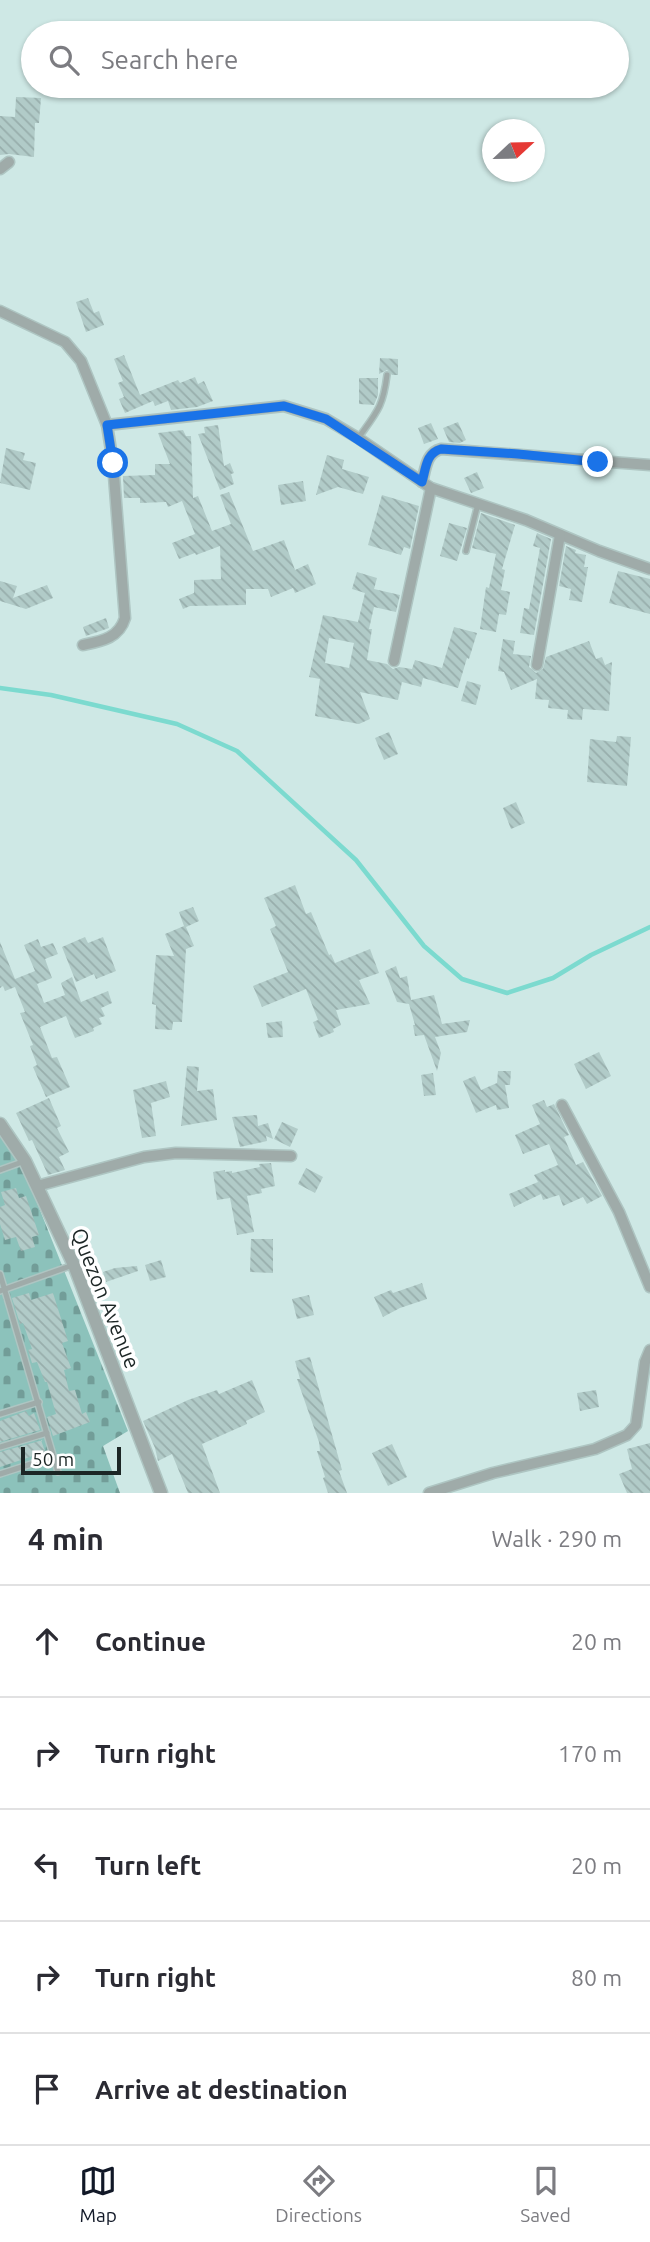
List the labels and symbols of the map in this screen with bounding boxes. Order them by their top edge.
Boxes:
north arrow [482,119,545,182]
route end [582,446,613,477]
route start [97,447,128,478]
street label: Quezon Avenue [67,1224,145,1372]
scale bar [21,1444,121,1476]

